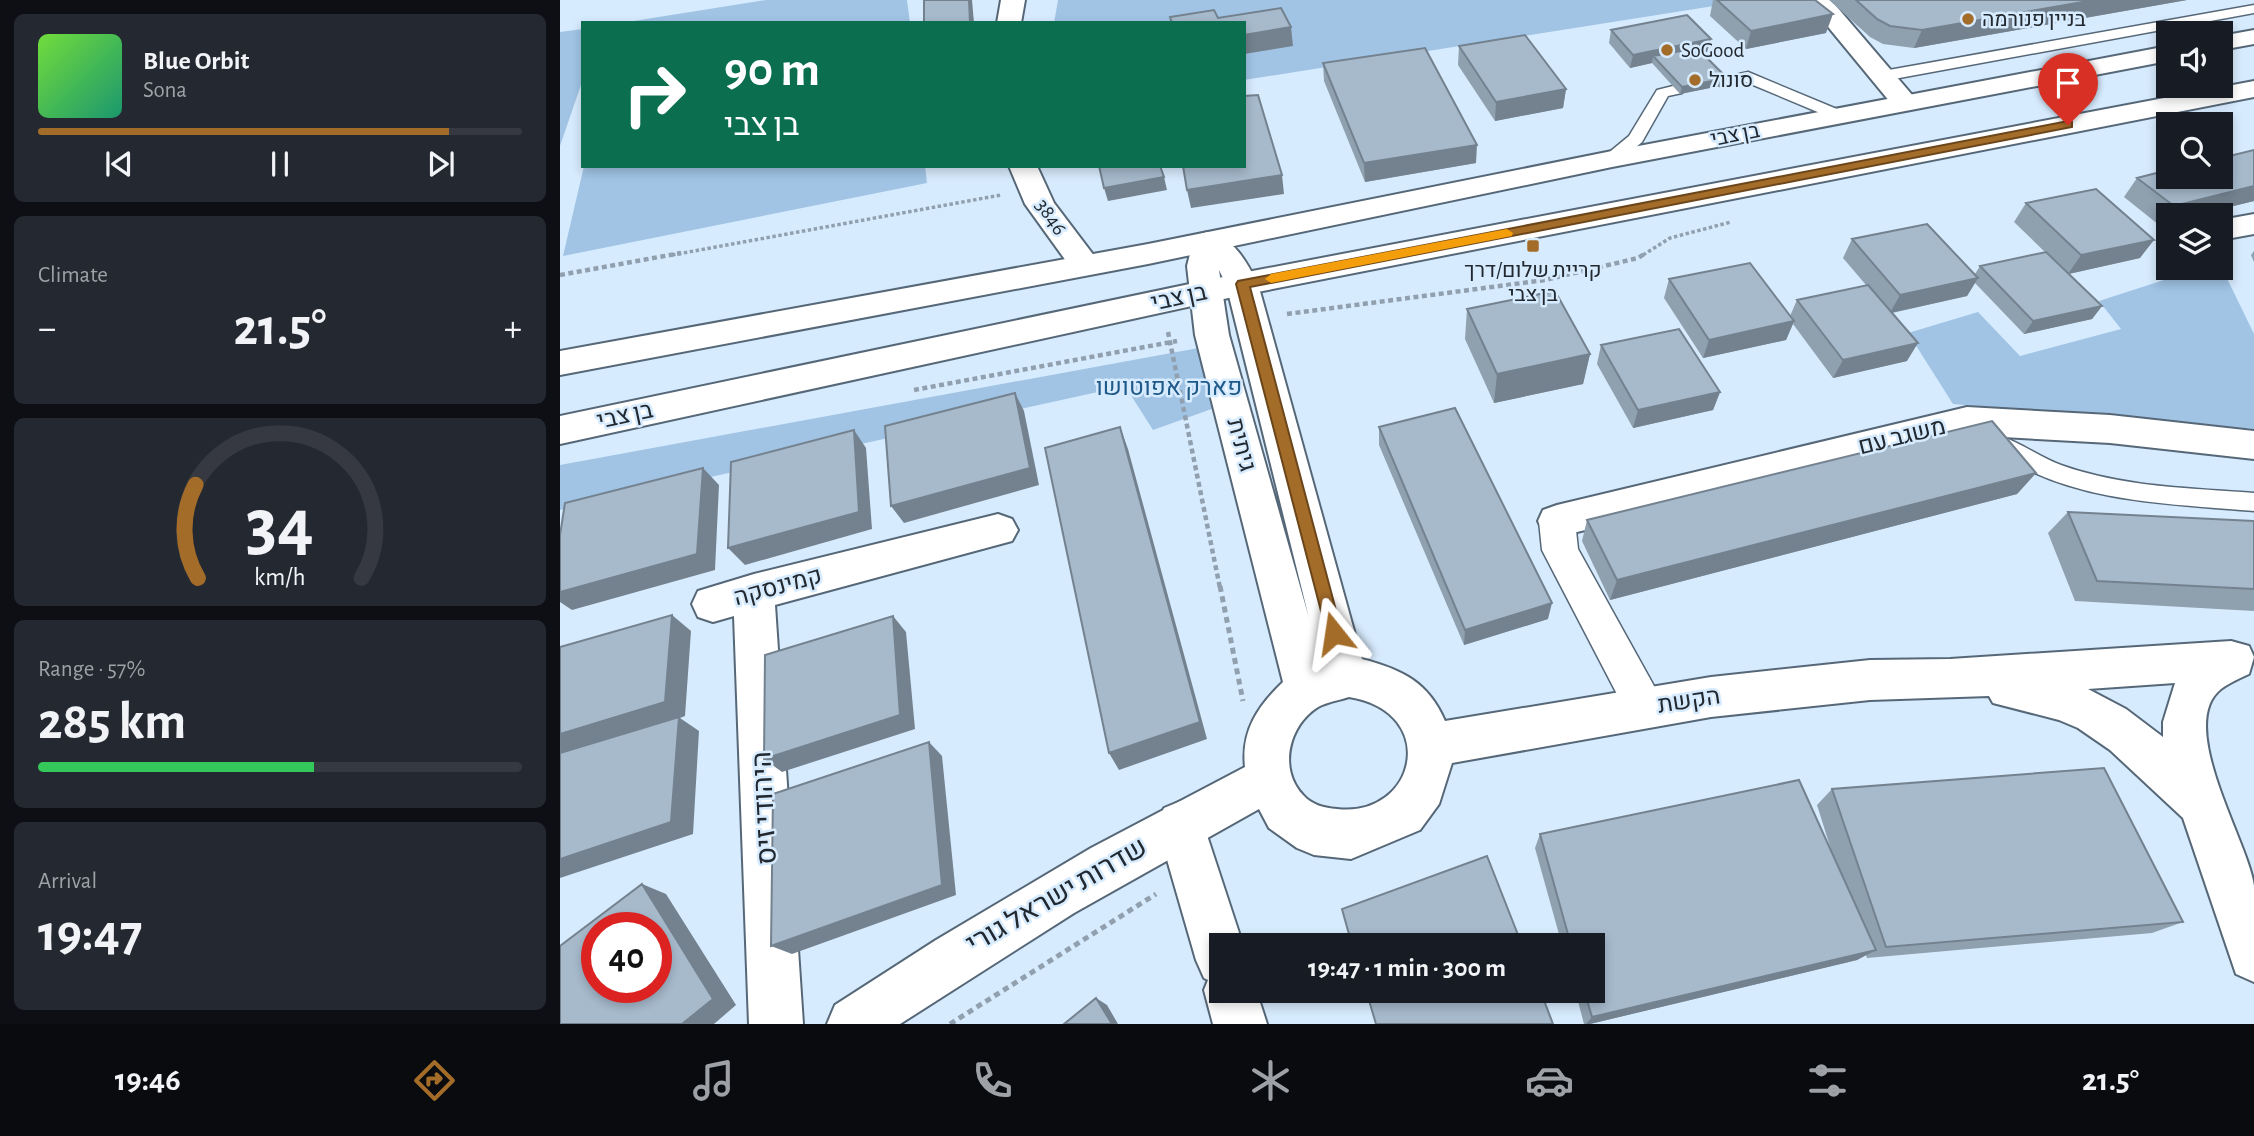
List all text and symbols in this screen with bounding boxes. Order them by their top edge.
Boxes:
place label: בניין פנורמה [1982,9,2086,30]
marker: בניין פנורמה [1960,11,1976,27]
map controls [2156,21,2233,280]
button: sound [2156,21,2233,98]
place label: SoGood [1681,40,1745,61]
marker: SoGood [1659,42,1675,58]
text: 90 m [724,46,820,95]
text: Blue Orbit [143,48,249,74]
icon: right [609,49,700,140]
pin [2038,53,2098,125]
icon: arrive [2049,64,2087,102]
place label: סונול [1709,70,1753,91]
marker: סונול [1687,72,1703,88]
text: Sona [143,79,187,102]
text: בן צבי [724,109,799,141]
button: search [2156,112,2233,189]
street label: בן צבי [1709,120,1761,150]
icon: previous [100,145,138,183]
icon: pause [261,145,299,183]
icon: next [422,145,460,183]
street label: 3846 [1032,195,1070,239]
button: layers [2156,203,2233,280]
marker: קריית שלום/דרך בן צבי [1525,238,1541,254]
place label: קריית שלום/דרך בן צבי [1464,260,1602,305]
text: Climate [38,264,108,287]
street label: בן צבי [1149,280,1209,316]
text: 21.5° [234,302,326,354]
text: − [38,310,56,348]
text: + [504,310,522,348]
park label: פארק אפוטושו [1096,376,1242,400]
street label: בן צבי [595,398,655,434]
street label: משגב עם [1856,415,1948,459]
street label: גיתית [1222,416,1260,474]
text: 34 [246,490,314,563]
street label: קמינסקה [731,564,825,610]
text: km/h [254,565,306,590]
position arrow [1297,596,1371,670]
text: Range · 57% [38,658,145,681]
street label: הקשת [1656,684,1722,718]
text: 285 km [38,696,186,748]
street label: היהודי זיס [748,751,782,865]
street label: שדרות ישראל גורי [962,833,1152,959]
text: Arrival [38,870,97,893]
text: 19:47 [38,908,142,960]
speed limit sign: 40 [581,912,672,1003]
text: 19:47 · 1 min · 300 m [1308,955,1506,981]
icon: directions [410,1056,459,1105]
icon: music [689,1056,738,1105]
icon: phone [968,1056,1017,1105]
icon: climate [1246,1056,1295,1105]
icon: car [1525,1056,1574,1105]
icon: filters [1803,1056,1852,1105]
text: 19:46 [115,1064,181,1096]
text: 21.5° [2082,1064,2139,1096]

